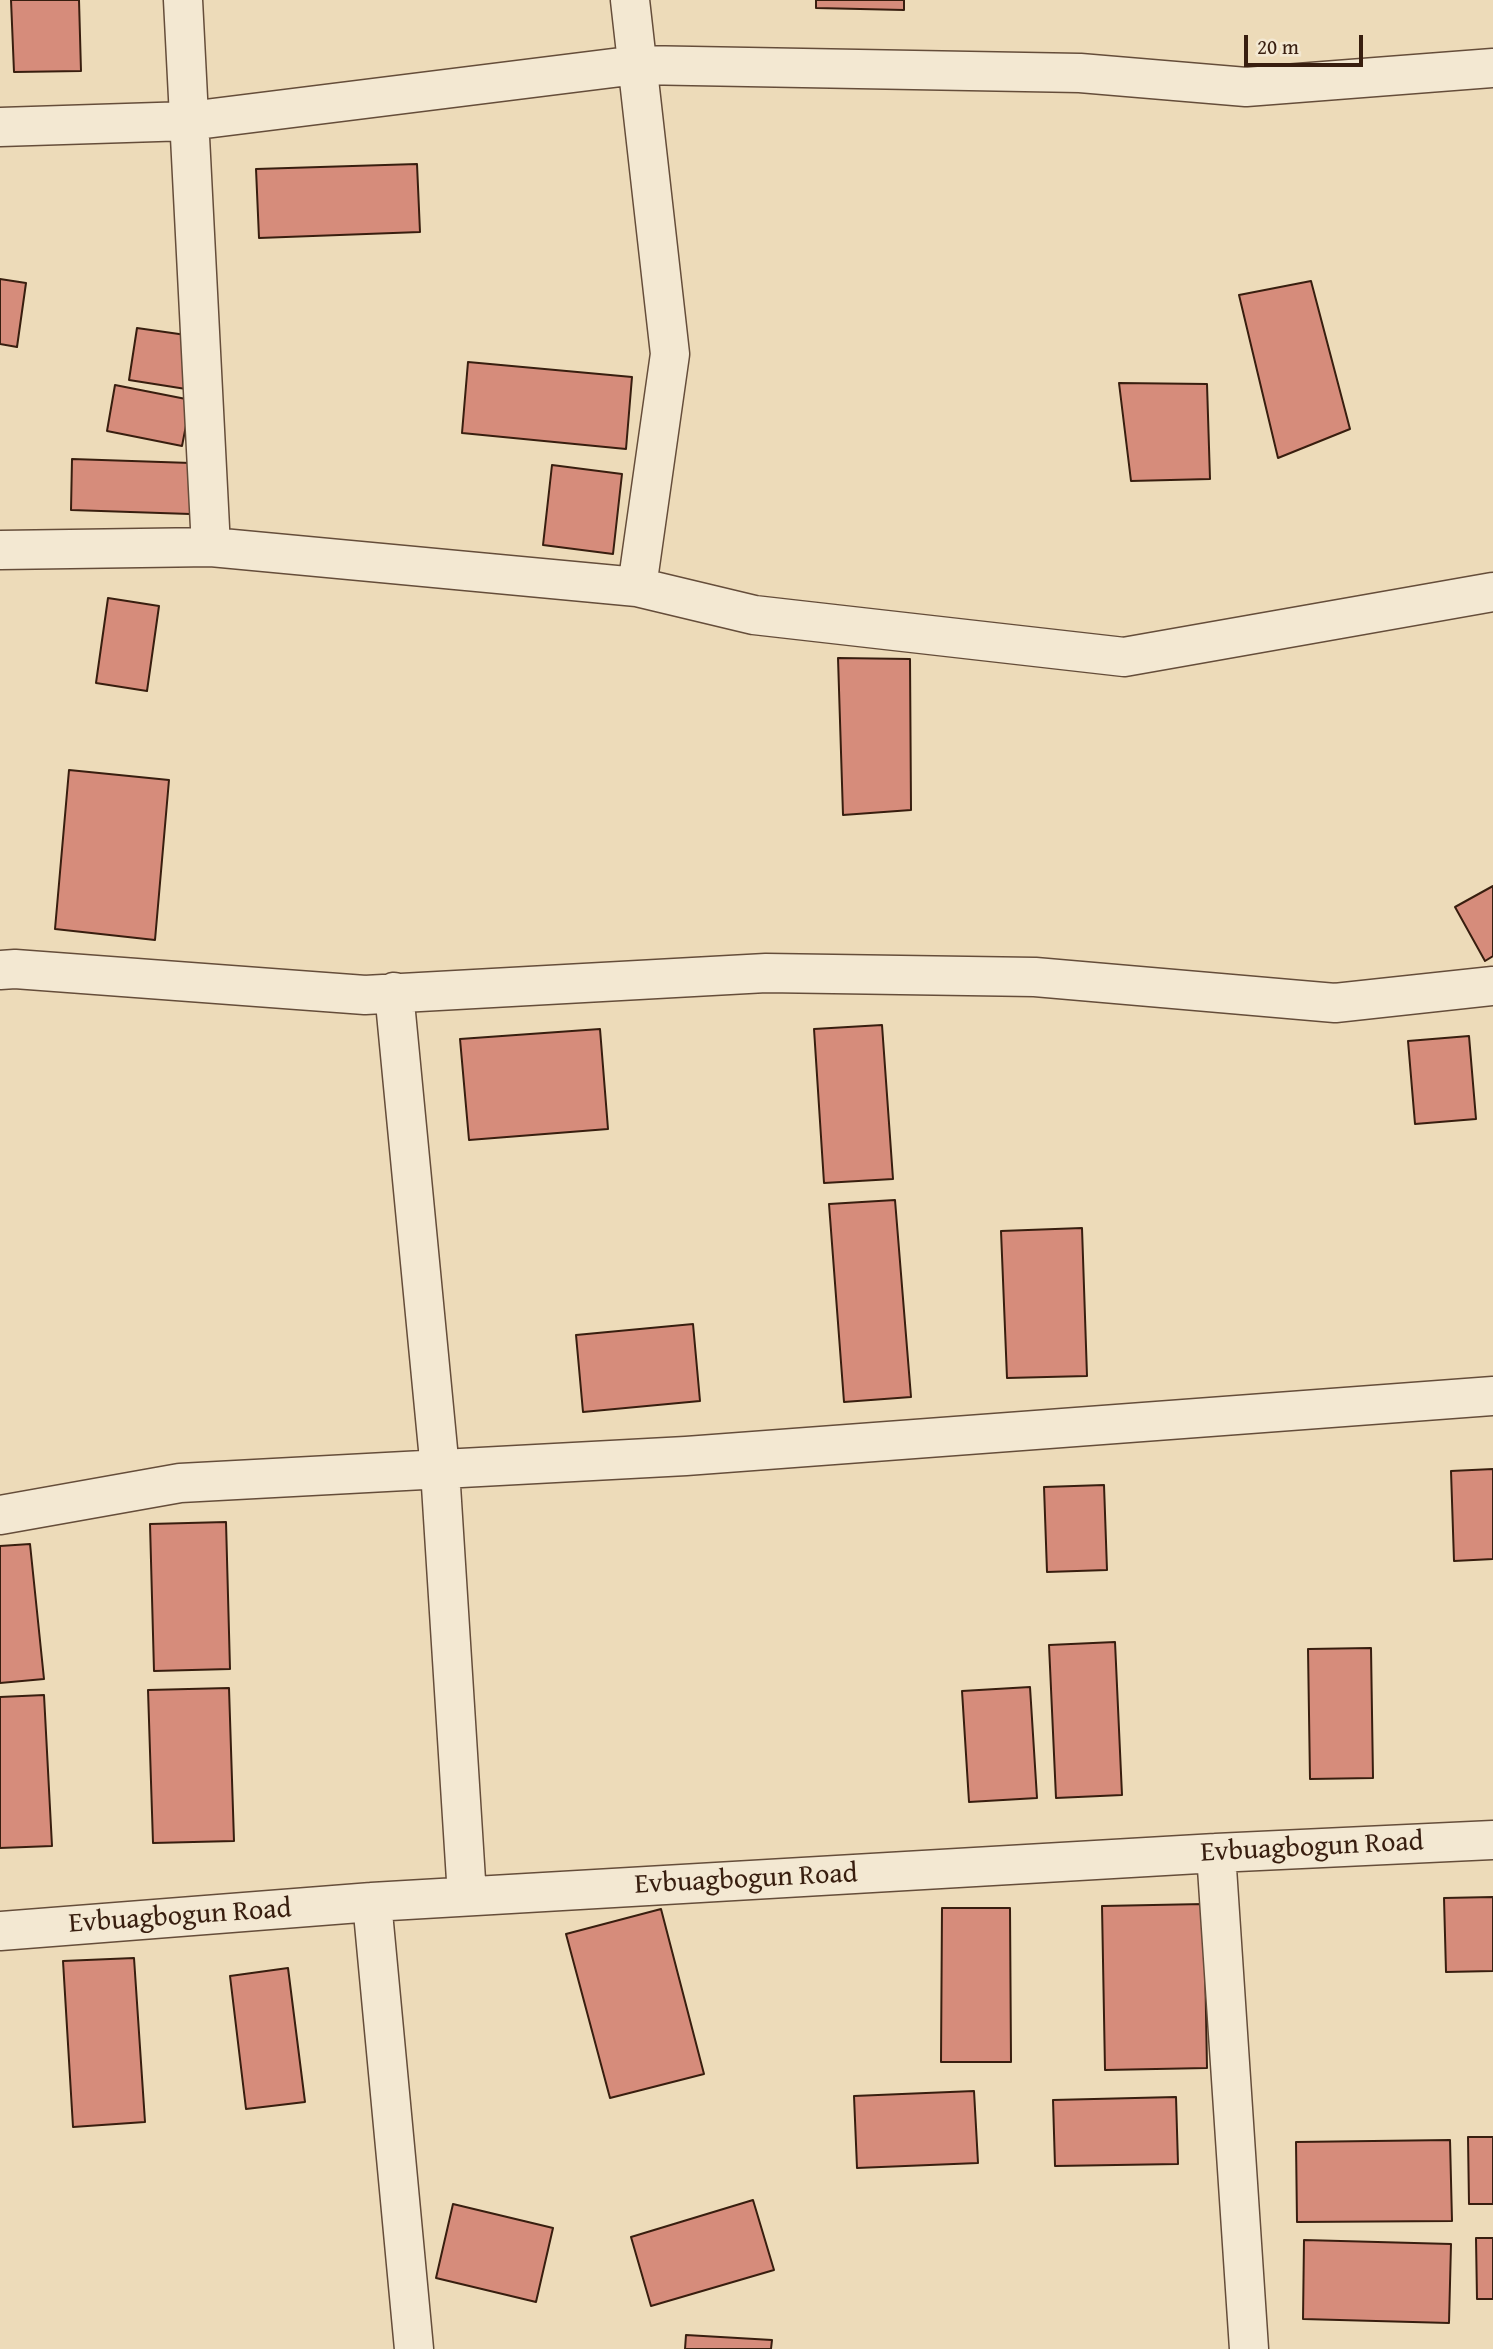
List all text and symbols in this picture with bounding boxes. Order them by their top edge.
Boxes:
scale bar [1248,21,1367,65]
text: 20 m [1257,31,1299,62]
street label: Evbuagbogun Road [1200,1825,1424,1871]
street label: Evbuagbogun Road [634,1857,858,1903]
street label: Evbuagbogun Road [67,1892,293,1942]

